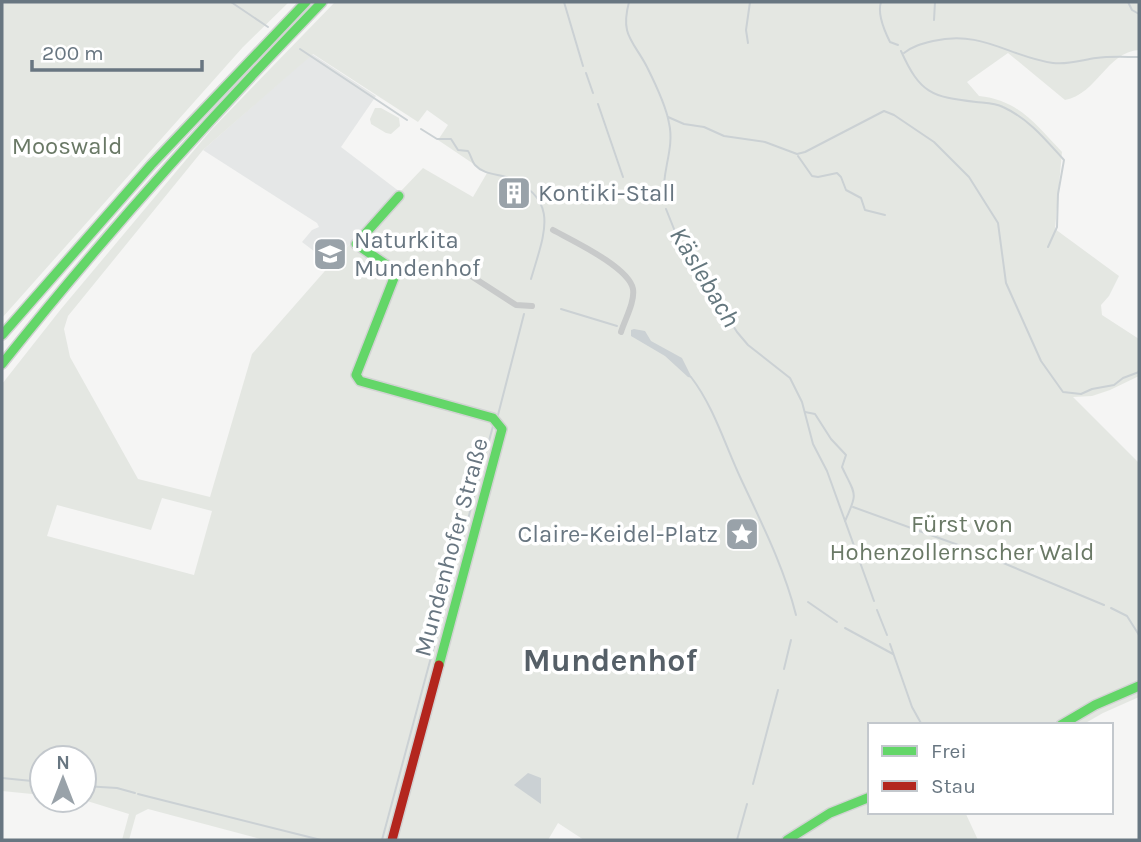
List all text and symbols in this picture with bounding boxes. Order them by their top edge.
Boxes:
scale bar [32,28,201,72]
text: 200 m [42,41,104,65]
park label: Mooswald [12,132,122,160]
building icon: Kontiki-Stall [495,174,533,212]
place label: Kontiki-Stall [538,179,676,207]
water label: Käslebach [663,221,747,333]
place label: Naturkita Mundenhof [354,226,481,282]
school or university icon: Naturkita Mundenhof [311,235,349,273]
street label: Mundenhofer Straße [408,435,494,659]
park label: Fürst von Hohenzollernscher Wald [830,510,1094,566]
place icon: Claire-Keidel-Platz [723,515,761,553]
place label: Claire-Keidel-Platz [518,520,718,548]
district label: Mundenhof [523,642,697,679]
legend [868,723,1113,814]
text: Frei [931,739,967,763]
north arrow [28,744,98,814]
text: N [56,752,70,774]
text: Stau [931,774,976,798]

